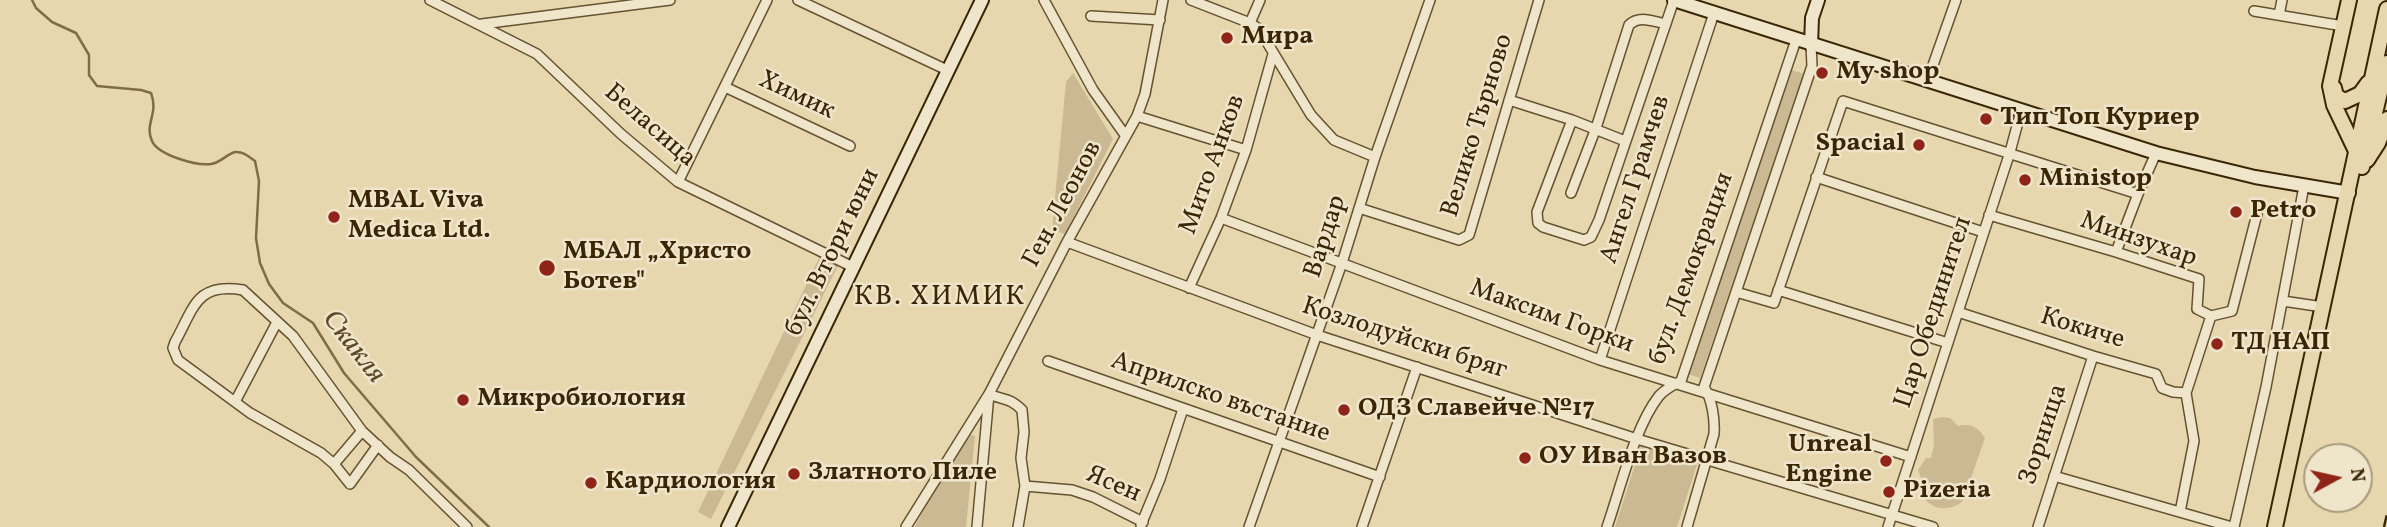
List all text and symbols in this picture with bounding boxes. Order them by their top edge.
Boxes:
place label: Мира [1241,22,1313,54]
marker: Мира [1219,30,1235,46]
street label: Велико Търново [1436,31,1522,221]
place label: My shop [1836,57,1939,89]
marker: My shop [1814,65,1830,81]
street label: Химик [753,66,839,128]
street label: Беласица [596,78,702,176]
street label: Мито Анков [1174,91,1254,239]
street label: Ангел Грамчев [1595,92,1679,268]
place label: Тип Топ Куриер [2000,103,2200,135]
marker: Тип Топ Куриер [1978,111,1994,127]
place label: Spacial [1816,129,1905,161]
street label: Ген. Леонов [1018,136,1110,274]
marker: Spacial [1911,137,1927,153]
street label: бул. Втори юни [780,164,888,342]
place label: Ministop [2039,164,2152,196]
street label: бул. Демокрация [1644,169,1742,369]
marker: Ministop [2017,172,2033,188]
place label: MBAL Viva Medica Ltd. [348,186,491,248]
street label: Вардар [1299,192,1355,282]
place label: Petro [2250,196,2316,228]
marker: Petro [2228,204,2244,220]
street label: Минзухар [2076,207,2200,275]
marker: MBAL Viva Medica Ltd. [326,209,342,225]
street label: Цар Обединител [1889,213,1981,413]
place label: МБАЛ „Христо Ботев" [563,237,751,298]
marker: МБАЛ „Христо Ботев" [537,258,557,278]
street label: Максим Горки [1465,274,1637,362]
district label: КВ. ХИМИК [855,282,1025,316]
street label: Козлодуйски бряг [1297,292,1511,388]
street label: Кокиче [2036,302,2128,358]
water label: Скакля [313,305,391,391]
place label: ТД НАП [2231,328,2330,360]
marker: ТД НАП [2209,336,2225,352]
street label: Априлско въстание [1106,347,1334,451]
street label: Зорница [2014,381,2076,489]
place label: Микробиология [477,384,686,416]
marker: Микробиология [455,392,471,408]
place label: ОДЗ Славейче №17 [1358,394,1595,426]
marker: ОДЗ Славейче №17 [1336,402,1352,418]
place label: Unreal Engine [1785,430,1872,492]
place label: ОУ Иван Вазов [1539,442,1727,474]
north arrow [2303,443,2373,513]
marker: ОУ Иван Вазов [1517,450,1533,466]
marker: Unreal Engine [1878,453,1894,469]
place label: Златното Пиле [808,458,997,490]
street label: Ясен [1081,461,1145,511]
marker: Златното Пиле [786,466,802,482]
place label: Кардиология [605,467,776,499]
text: N [2343,467,2371,484]
marker: Кардиология [583,475,599,491]
place label: Pizeria [1903,476,1991,508]
marker: Pizeria [1881,484,1897,500]

